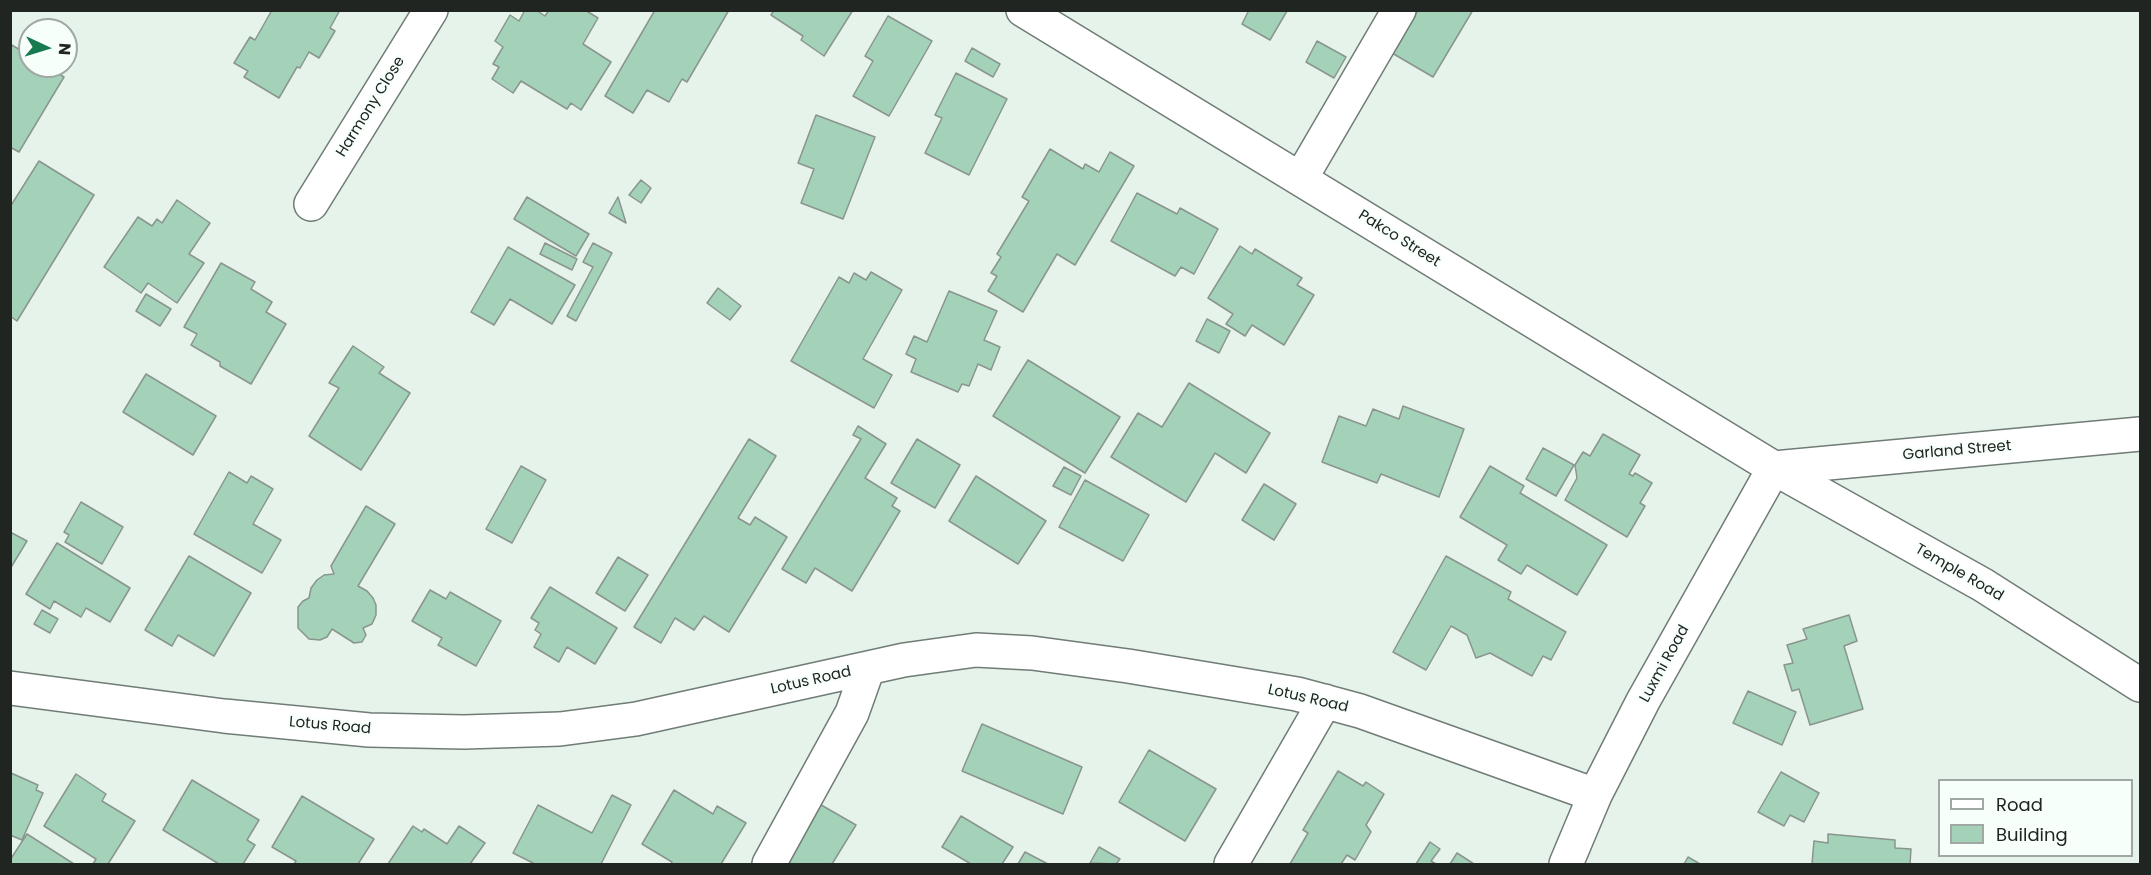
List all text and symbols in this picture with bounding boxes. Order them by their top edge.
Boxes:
north arrow [18,18,78,78]
text: N [53,42,76,56]
street label: Harmony Close [333,53,409,161]
street label: Pakco Street [1355,207,1443,271]
street label: Garland Street [1902,437,2012,465]
street label: Temple Road [1912,540,2006,606]
street label: Luxmi Road [1636,622,1694,706]
street label: Lotus Road [769,663,853,699]
street label: Lotus Road [1266,681,1350,717]
street label: Lotus Road [288,713,372,739]
legend [1938,779,2133,857]
text: Road [1996,792,2043,817]
text: Building [1996,822,2068,847]

